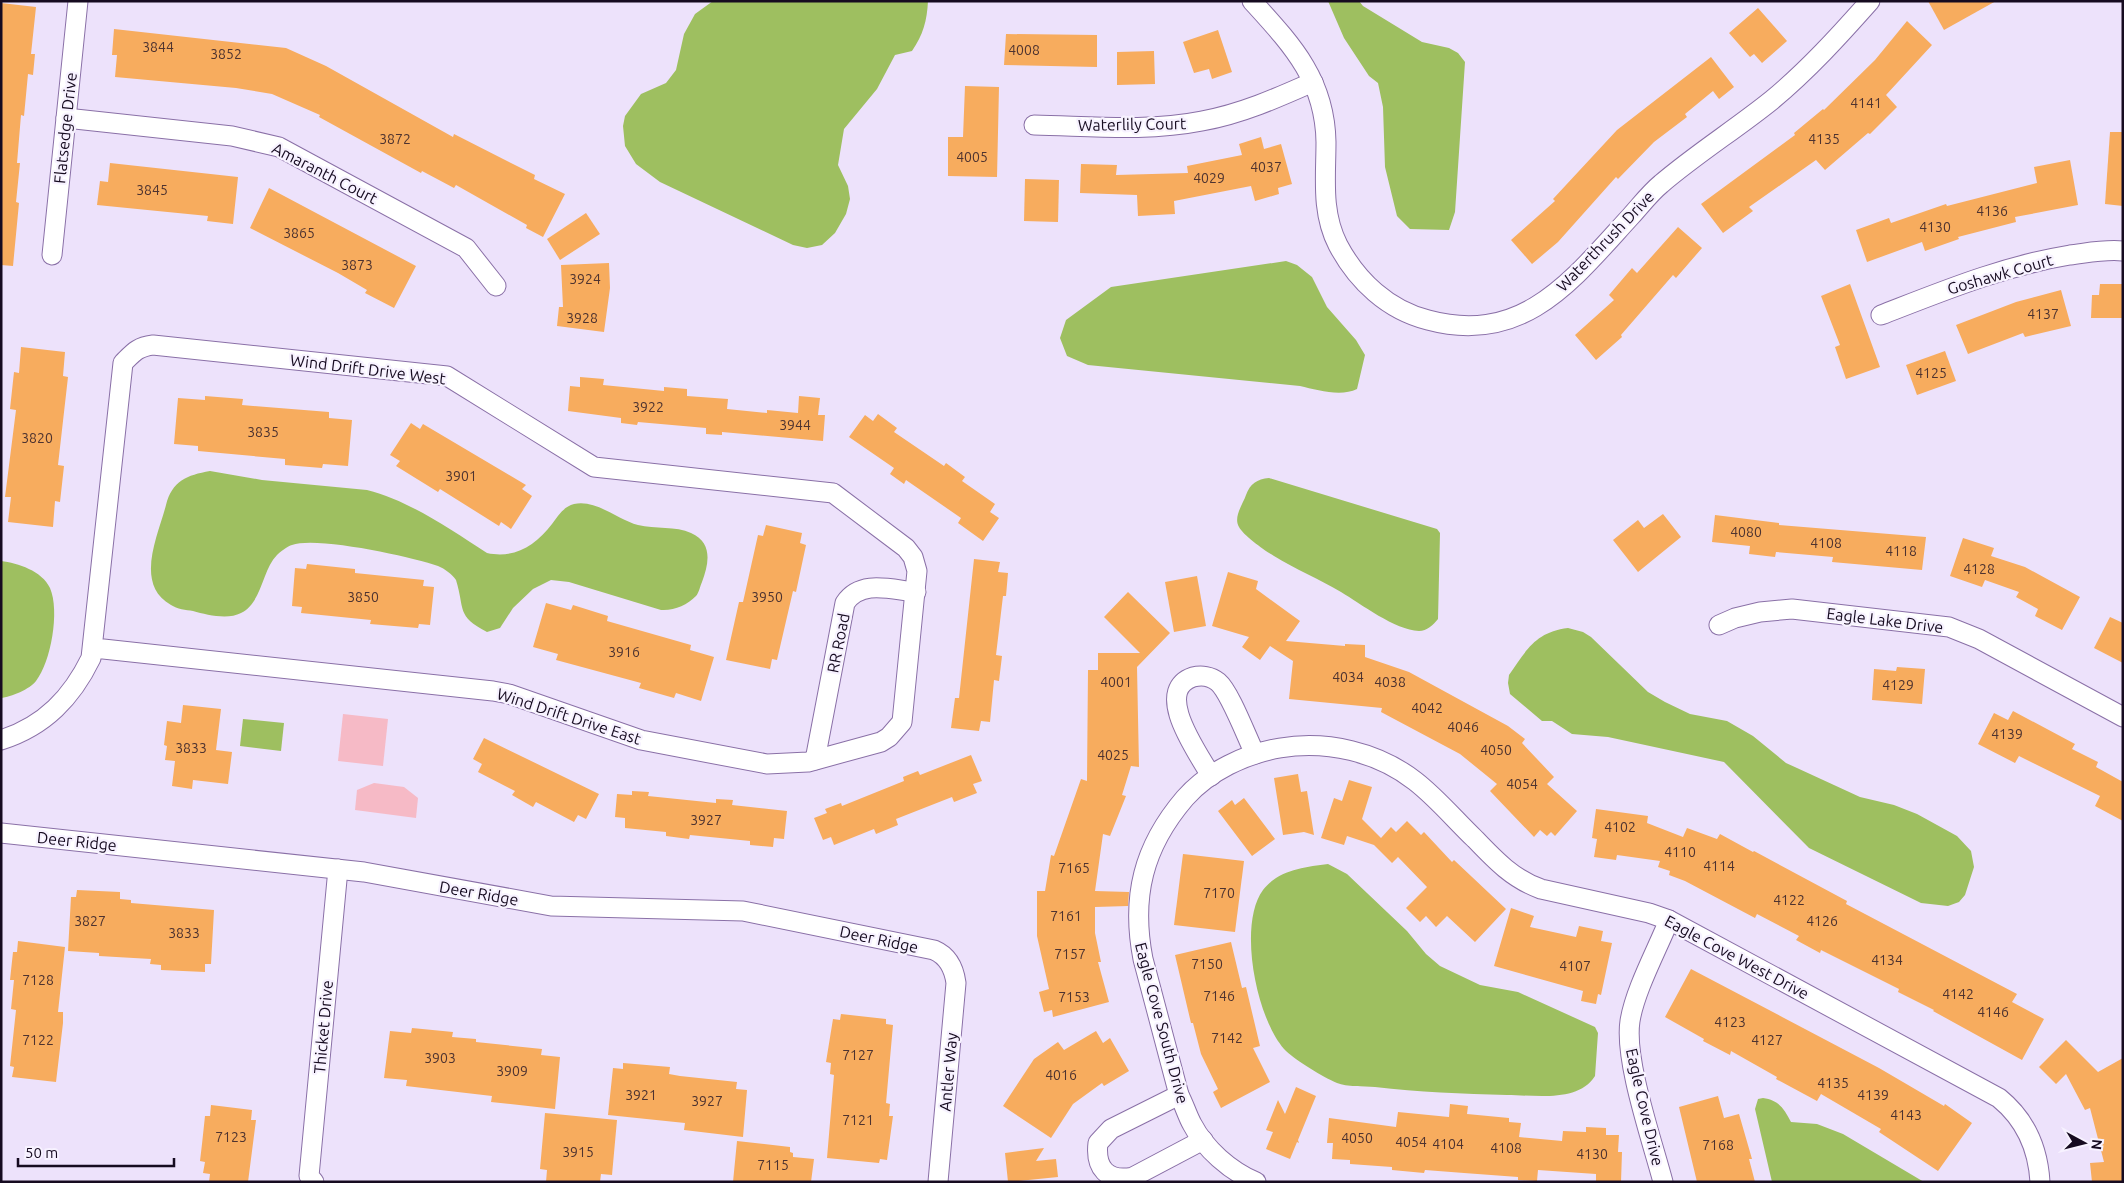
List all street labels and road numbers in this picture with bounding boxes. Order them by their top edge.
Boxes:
street label: Flatsedge Drive [50,71,80,185]
street label: Waterlily Court [1078,114,1187,134]
street label: Amaranth Court [269,139,381,208]
street label: Waterthrush Drive [1553,187,1657,295]
street label: Goshawk Court [1945,250,2056,298]
street label: Wind Drift Drive West [289,351,448,388]
street label: Eagle Lake Drive [1826,604,1944,636]
street label: RR Road [823,612,853,674]
street label: Wind Drift Drive East [495,684,644,748]
street label: Deer Ridge [36,828,118,854]
street label: Deer Ridge [438,877,520,909]
street label: Eagle Cove West Drive [1662,911,1812,1003]
street label: Deer Ridge [838,922,920,956]
street label: Eagle Cove South Drive [1132,940,1192,1106]
street label: Thicket Drive [310,980,336,1074]
street label: Antler Way [936,1032,960,1112]
street label: Eagle Cove Drive [1623,1046,1667,1168]

